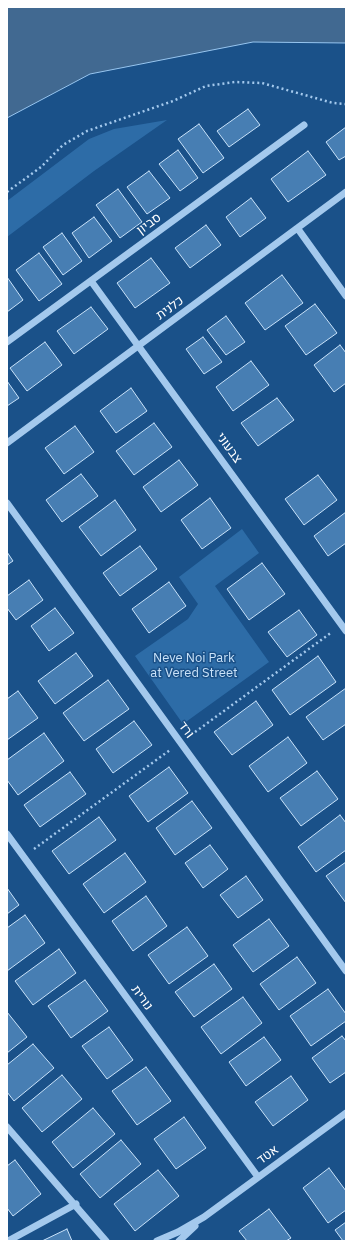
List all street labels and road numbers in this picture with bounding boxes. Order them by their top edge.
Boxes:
street label: סביון [134,210,164,238]
street label: כלנית [153,293,187,323]
street label: צבעוני [213,430,245,466]
street label: ורד [175,719,197,741]
street label: נורית [128,983,156,1013]
street label: אטד [254,1142,282,1168]

